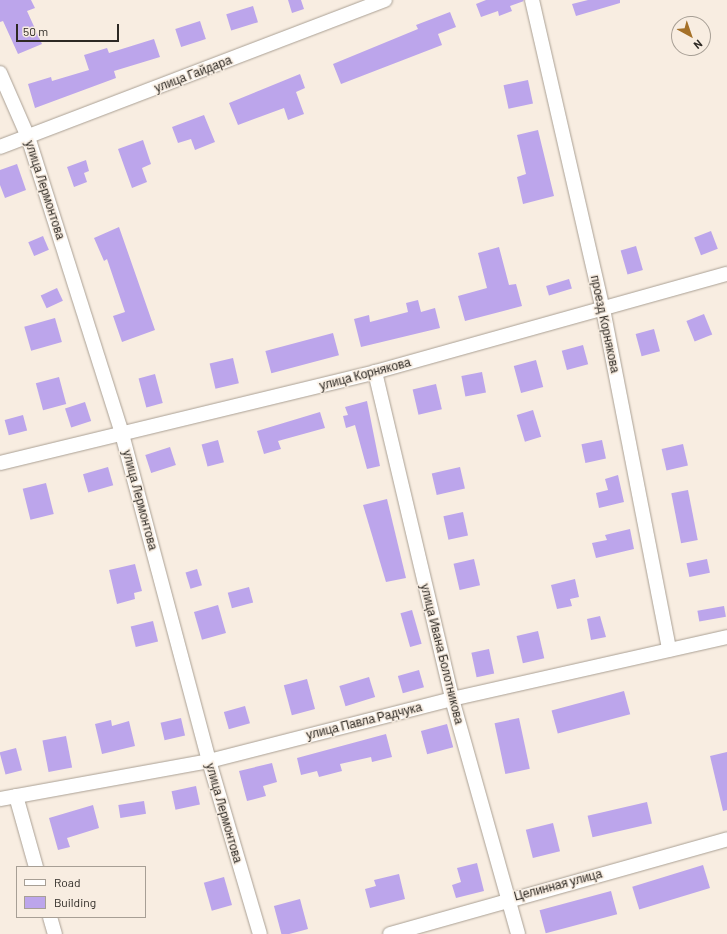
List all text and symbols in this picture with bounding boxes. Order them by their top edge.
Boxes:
scale bar [18,16,121,42]
north arrow [671,16,711,56]
text: 50 m [23,24,48,38]
text: N [691,37,705,52]
street label: улица Гайдара [152,53,234,95]
street label: улица Лермонтова [22,139,68,241]
street label: проезд Корнякова [588,274,622,374]
street label: улица Корнякова [318,355,412,393]
street label: улица Лермонтова [120,448,160,552]
street label: улица Ивана Болотникова [418,582,466,726]
street label: улица Павла Радчука [305,700,423,742]
street label: улица Лермонтова [203,761,245,865]
legend [16,866,146,918]
street label: Целинная улица [512,866,604,904]
text: Road [54,875,81,889]
text: Building [54,895,96,909]

